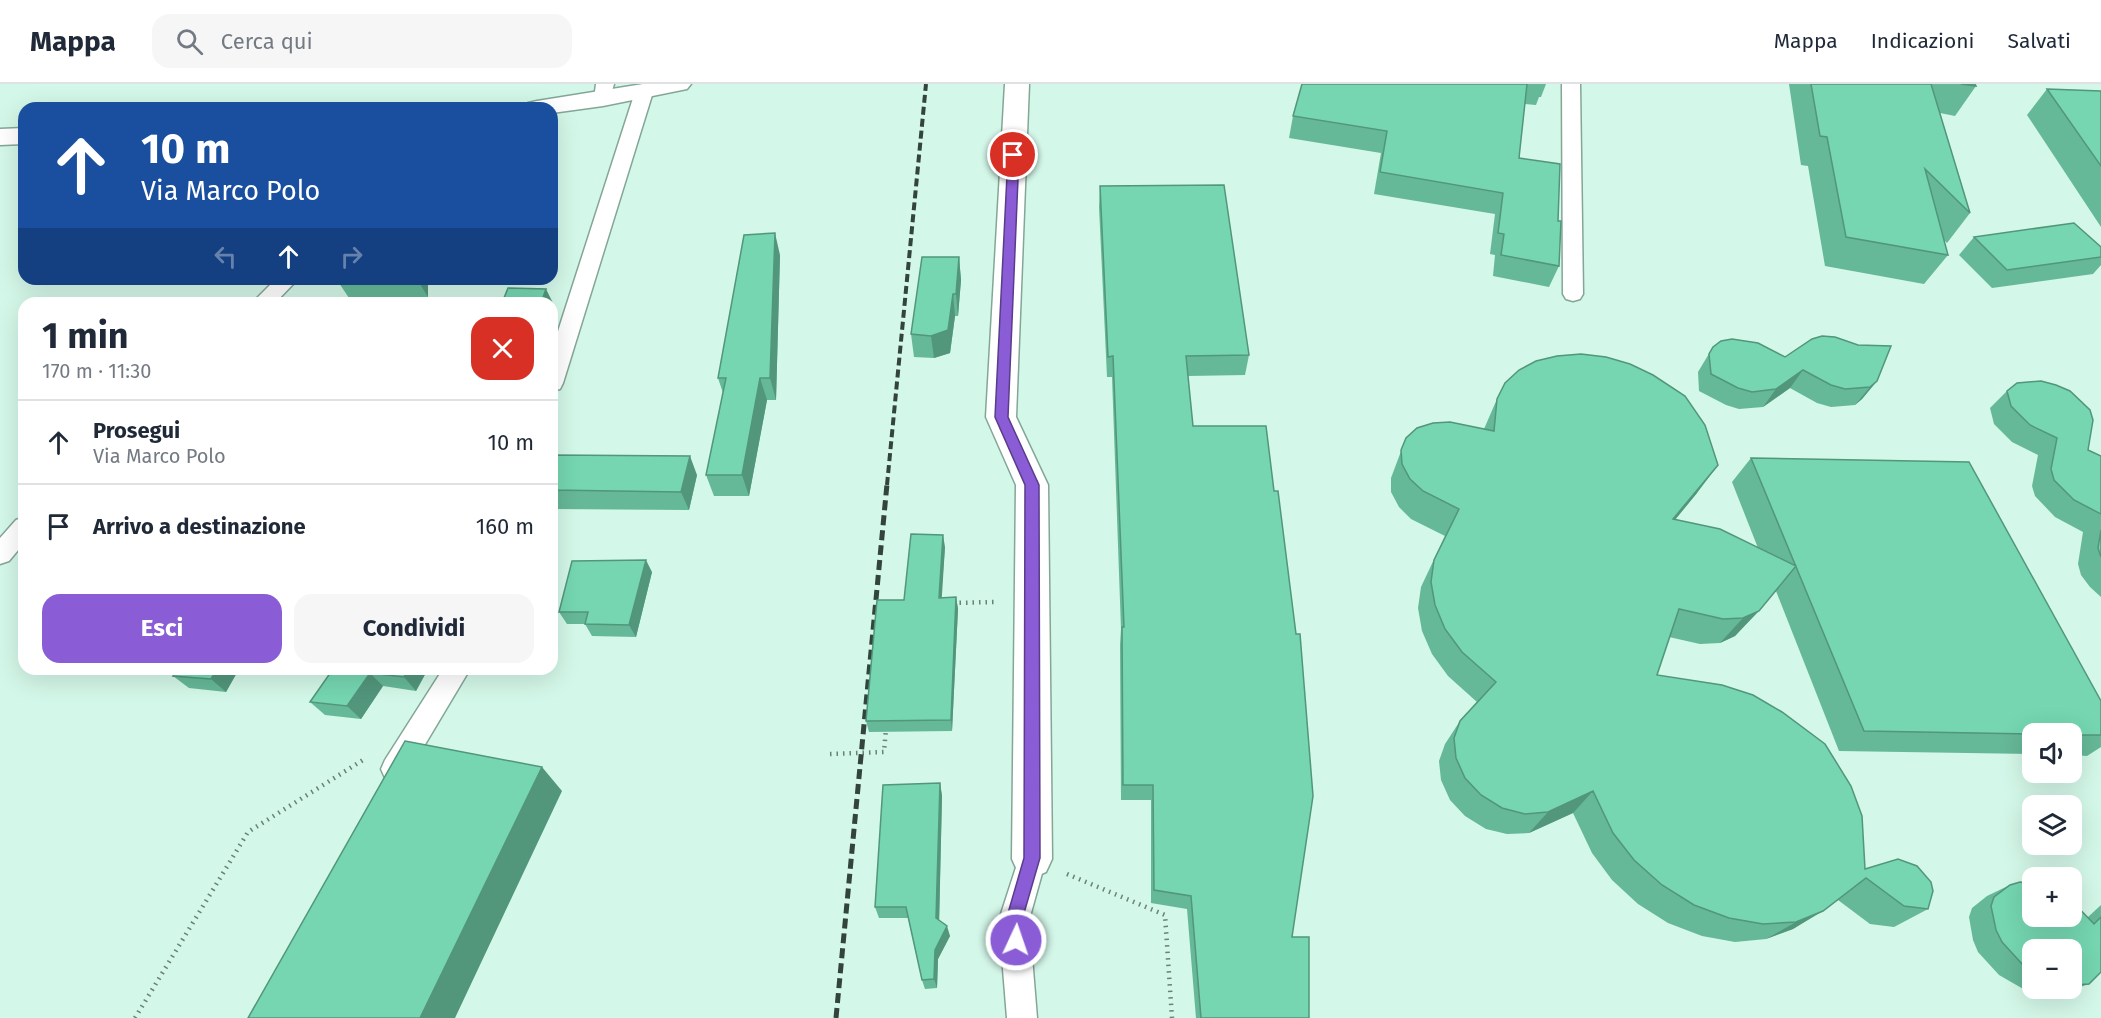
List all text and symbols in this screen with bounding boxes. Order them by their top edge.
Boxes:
search box [152,14,572,68]
text: Mappa [30,25,116,58]
icon: search [173,25,206,58]
text: Cerca qui [221,28,313,55]
text: Mappa [1774,28,1838,54]
text: Indicazioni [1871,28,1974,54]
text: Salvati [2007,28,2071,54]
text: 10 m [141,124,231,174]
icon: ahead [42,126,120,204]
pin [987,129,1038,180]
icon: arrive [996,138,1029,171]
text: Via Marco Polo [141,175,320,207]
icon: left [209,240,242,273]
icon: ahead [272,240,305,273]
icon: right [335,240,368,273]
text: 1 min [42,314,129,358]
button: close [471,317,534,380]
text: 170 m · 11:30 [42,359,151,383]
text: Prosegui [93,417,180,444]
icon: ahead [42,426,75,459]
text: 10 m [488,429,534,456]
text: Via Marco Polo [93,444,226,468]
icon: arrive [42,510,75,543]
text: Arrivo a destinazione [93,513,306,540]
text: 160 m [476,513,534,540]
button: Esci [42,594,282,663]
button: Condividi [294,594,534,663]
map controls [2022,723,2082,999]
button: sound [2022,723,2082,783]
button: layers [2022,795,2082,855]
button: + [2022,867,2082,927]
position arrow [984,908,1048,972]
button: − [2022,939,2082,999]

